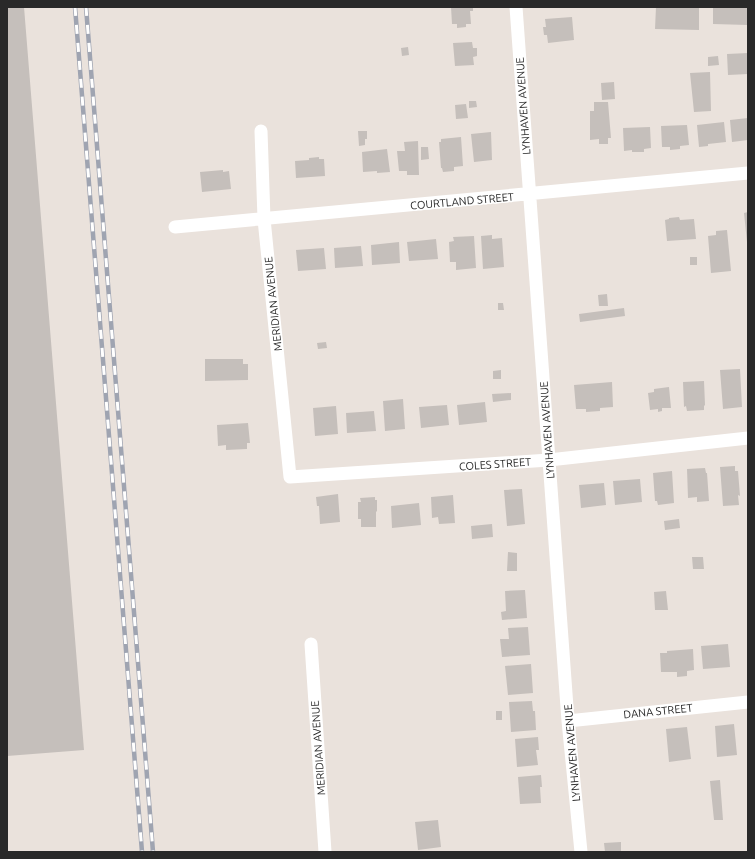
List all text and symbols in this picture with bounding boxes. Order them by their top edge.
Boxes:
street label: LYNHAVEN AVENUE [514,57,532,155]
street label: COURTLAND STREET [410,190,514,212]
street label: MERIDIAN AVENUE [262,256,284,352]
street label: LYNHAVEN AVENUE [538,381,556,479]
street label: COLES STREET [458,455,532,473]
street label: MERIDIAN AVENUE [309,700,327,796]
street label: DANA STREET [623,701,693,721]
street label: LYNHAVEN AVENUE [562,704,582,802]

